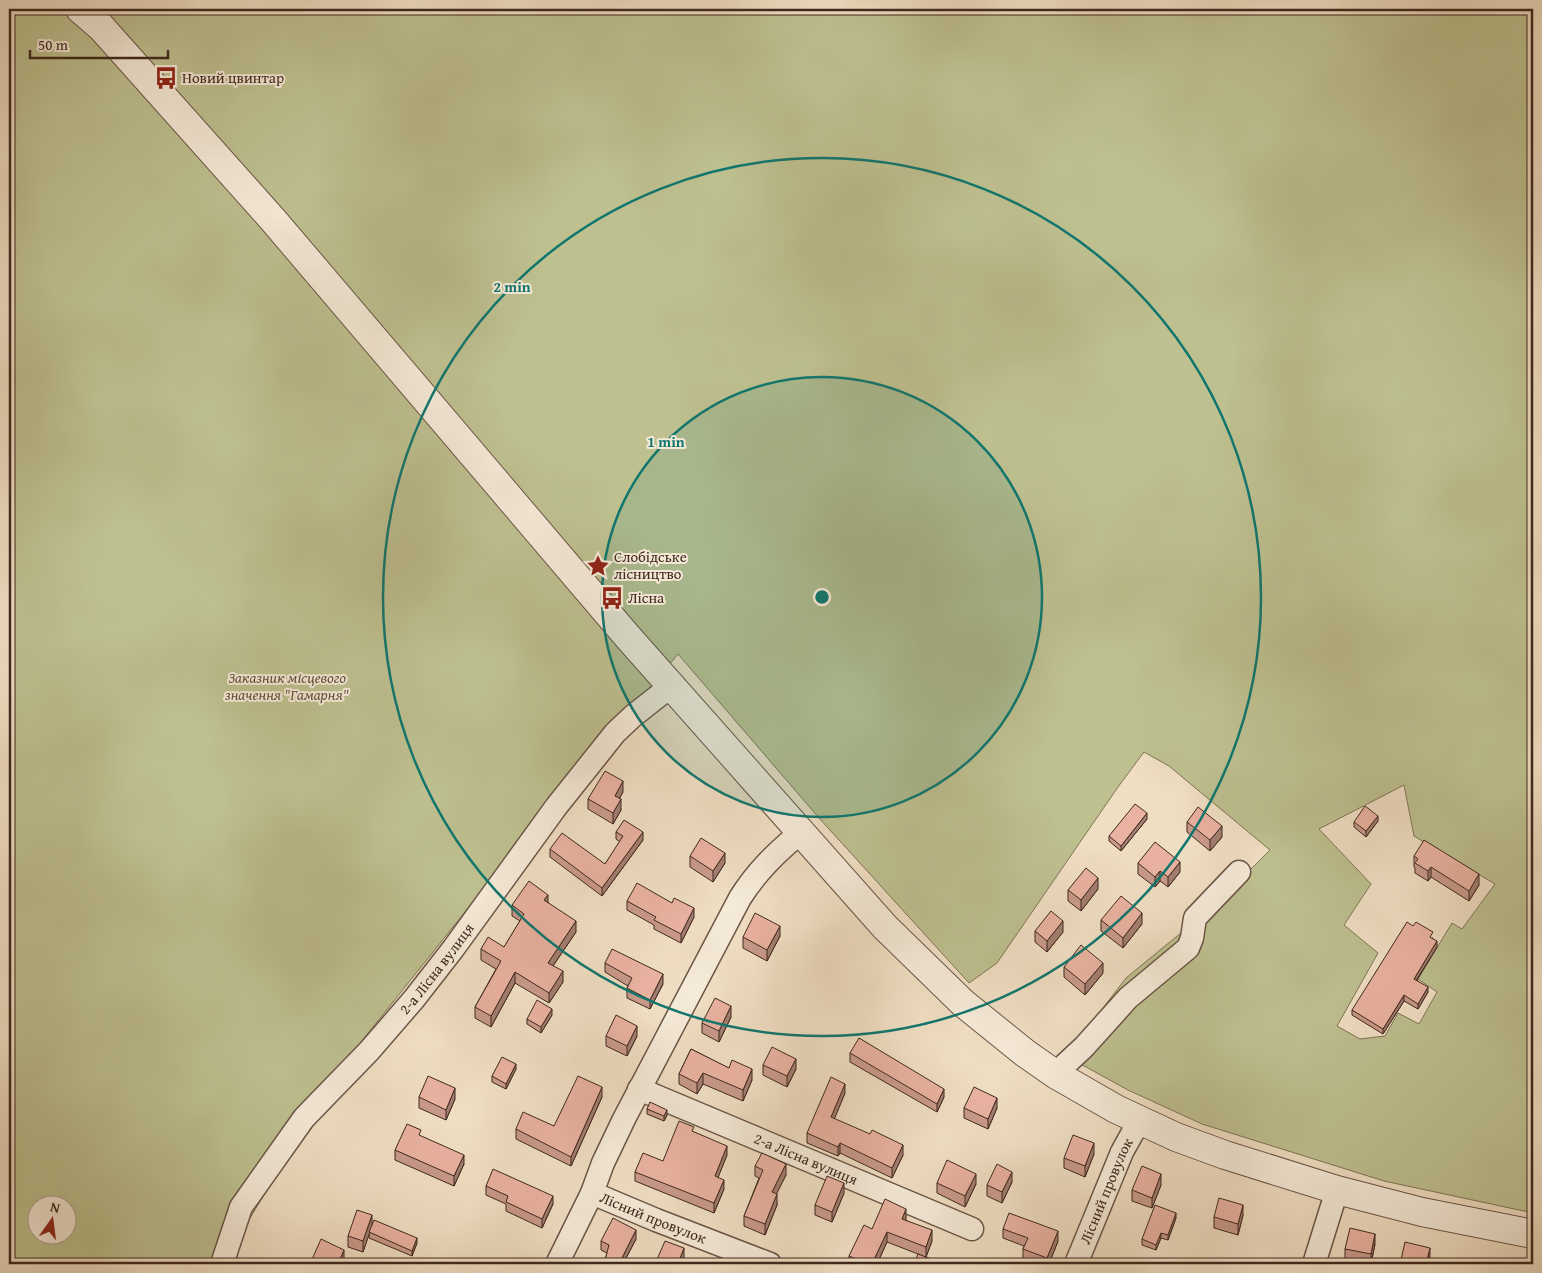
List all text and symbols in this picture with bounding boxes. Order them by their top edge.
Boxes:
scale bar [30,28,168,60]
text: 50 m [38,34,69,55]
bus stop icon: Новий цвинтар [153,65,179,91]
place label: Новий цвинтар [182,67,284,88]
text: 2 min [493,276,531,297]
text: 1 min [647,431,685,452]
place label: Слобідське лісництво [614,546,687,584]
place icon: Слобідське лісництво [585,553,611,579]
bus stop icon: Лісна [599,585,625,611]
place label: Лісна [628,587,665,608]
centre of rings [813,588,831,606]
park label: Заказник місцевого значення "Гамарня" [224,667,349,705]
street label: 2-а Лісна вулиця [394,918,479,1019]
street label: 2-а Лісна вулиця [751,1128,862,1190]
street label: Лісний провулок [1074,1134,1138,1247]
street label: Лісний провулок [597,1187,710,1249]
north arrow [28,1196,78,1246]
text: N [48,1197,63,1218]

